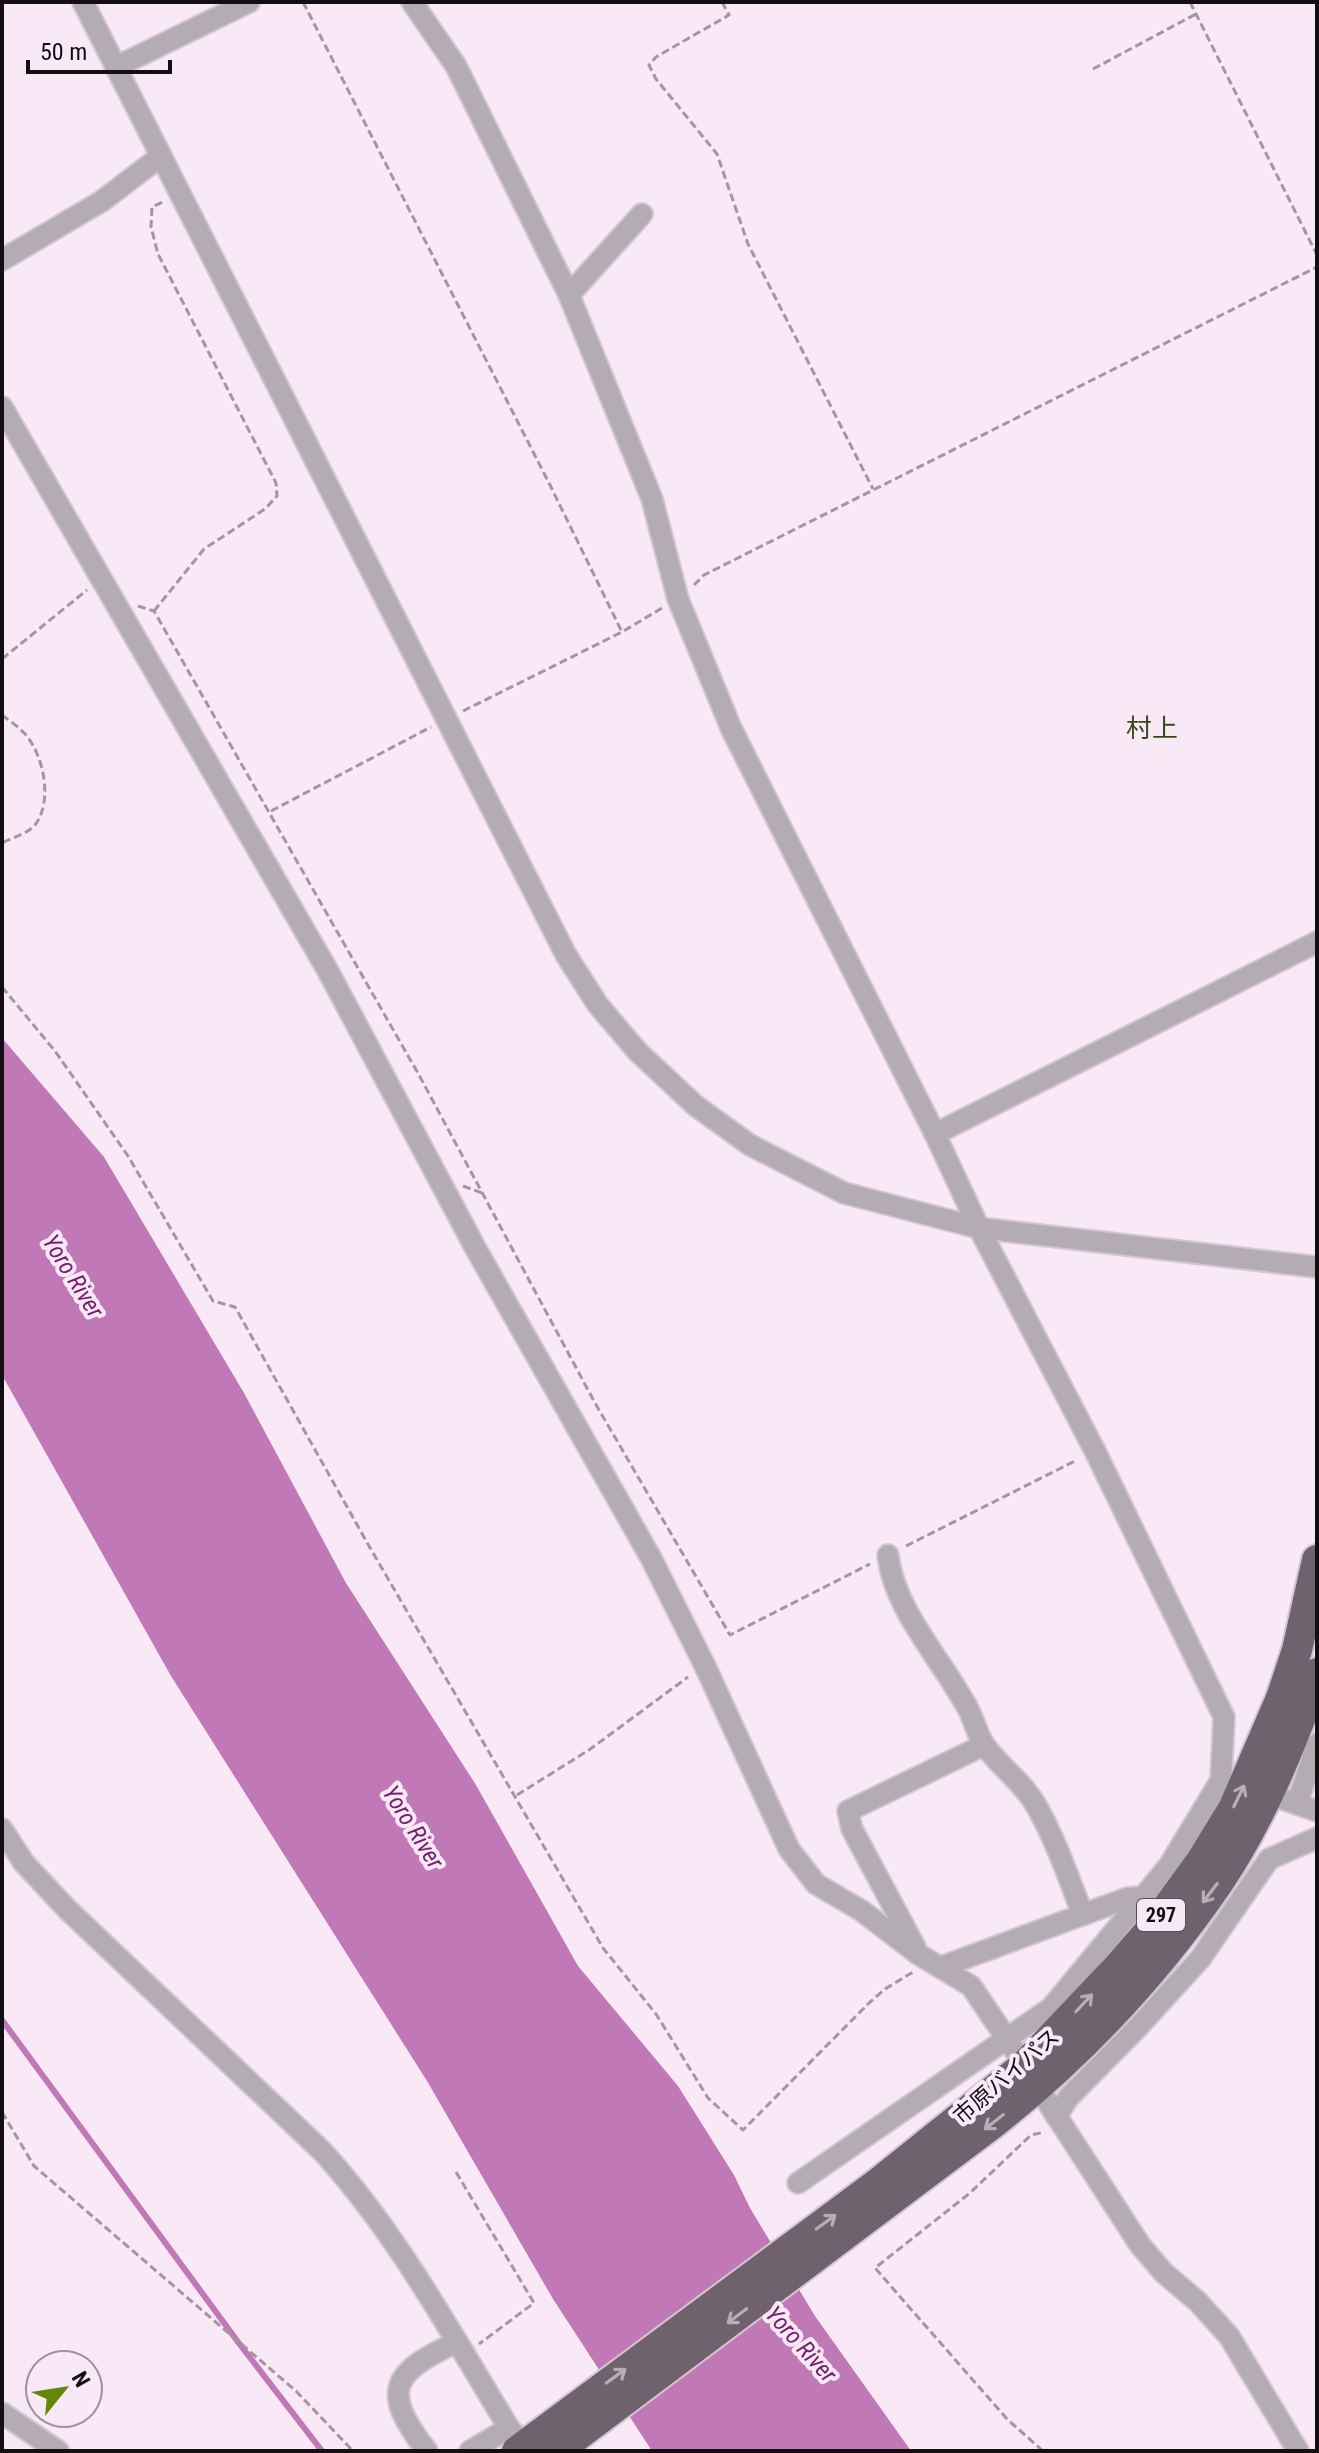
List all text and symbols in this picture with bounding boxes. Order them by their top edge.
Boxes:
scale bar [28,24,170,74]
text: 50 m [40,38,87,66]
district label: 村上 [1126,713,1178,743]
water label: Yoro River [37,1229,110,1323]
water label: Yoro River [377,1780,450,1874]
one-way arrow [1232,1784,1247,1808]
one-way arrow [1201,1882,1218,1903]
road number: 297 [1137,1899,1185,1931]
one-way arrow [1074,1994,1092,2014]
street label: 市原バイパス [948,2024,1064,2129]
one-way arrow [984,2114,1005,2131]
one-way arrow [814,2214,836,2230]
water label: Yoro River [760,2300,843,2388]
one-way arrow [726,2308,748,2325]
north arrow [24,2349,104,2429]
text: N [67,2367,95,2391]
one-way arrow [605,2367,626,2384]

